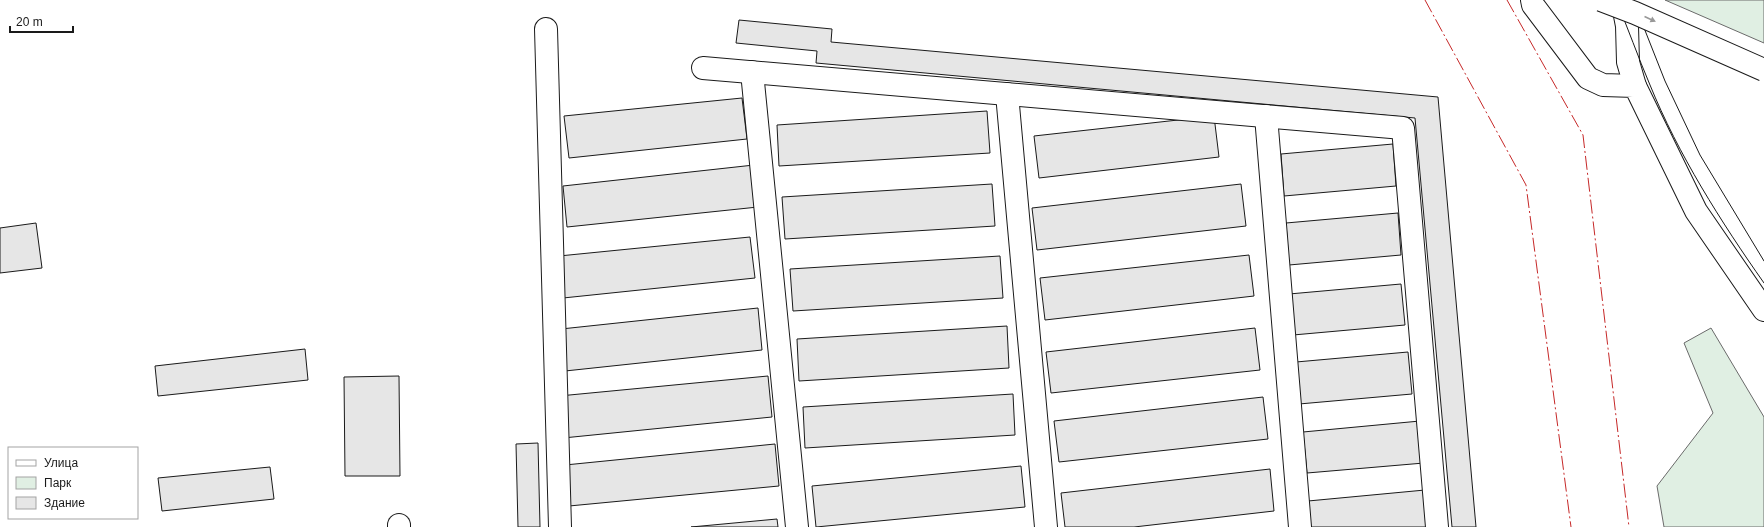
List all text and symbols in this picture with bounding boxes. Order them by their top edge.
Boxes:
scale bar [10,8,73,34]
text: 20 m [16,15,43,29]
one-way arrow [1644,16,1655,22]
legend [8,447,138,519]
text: Улица [44,456,78,470]
text: Парк [44,476,72,490]
text: Здание [44,496,85,510]

